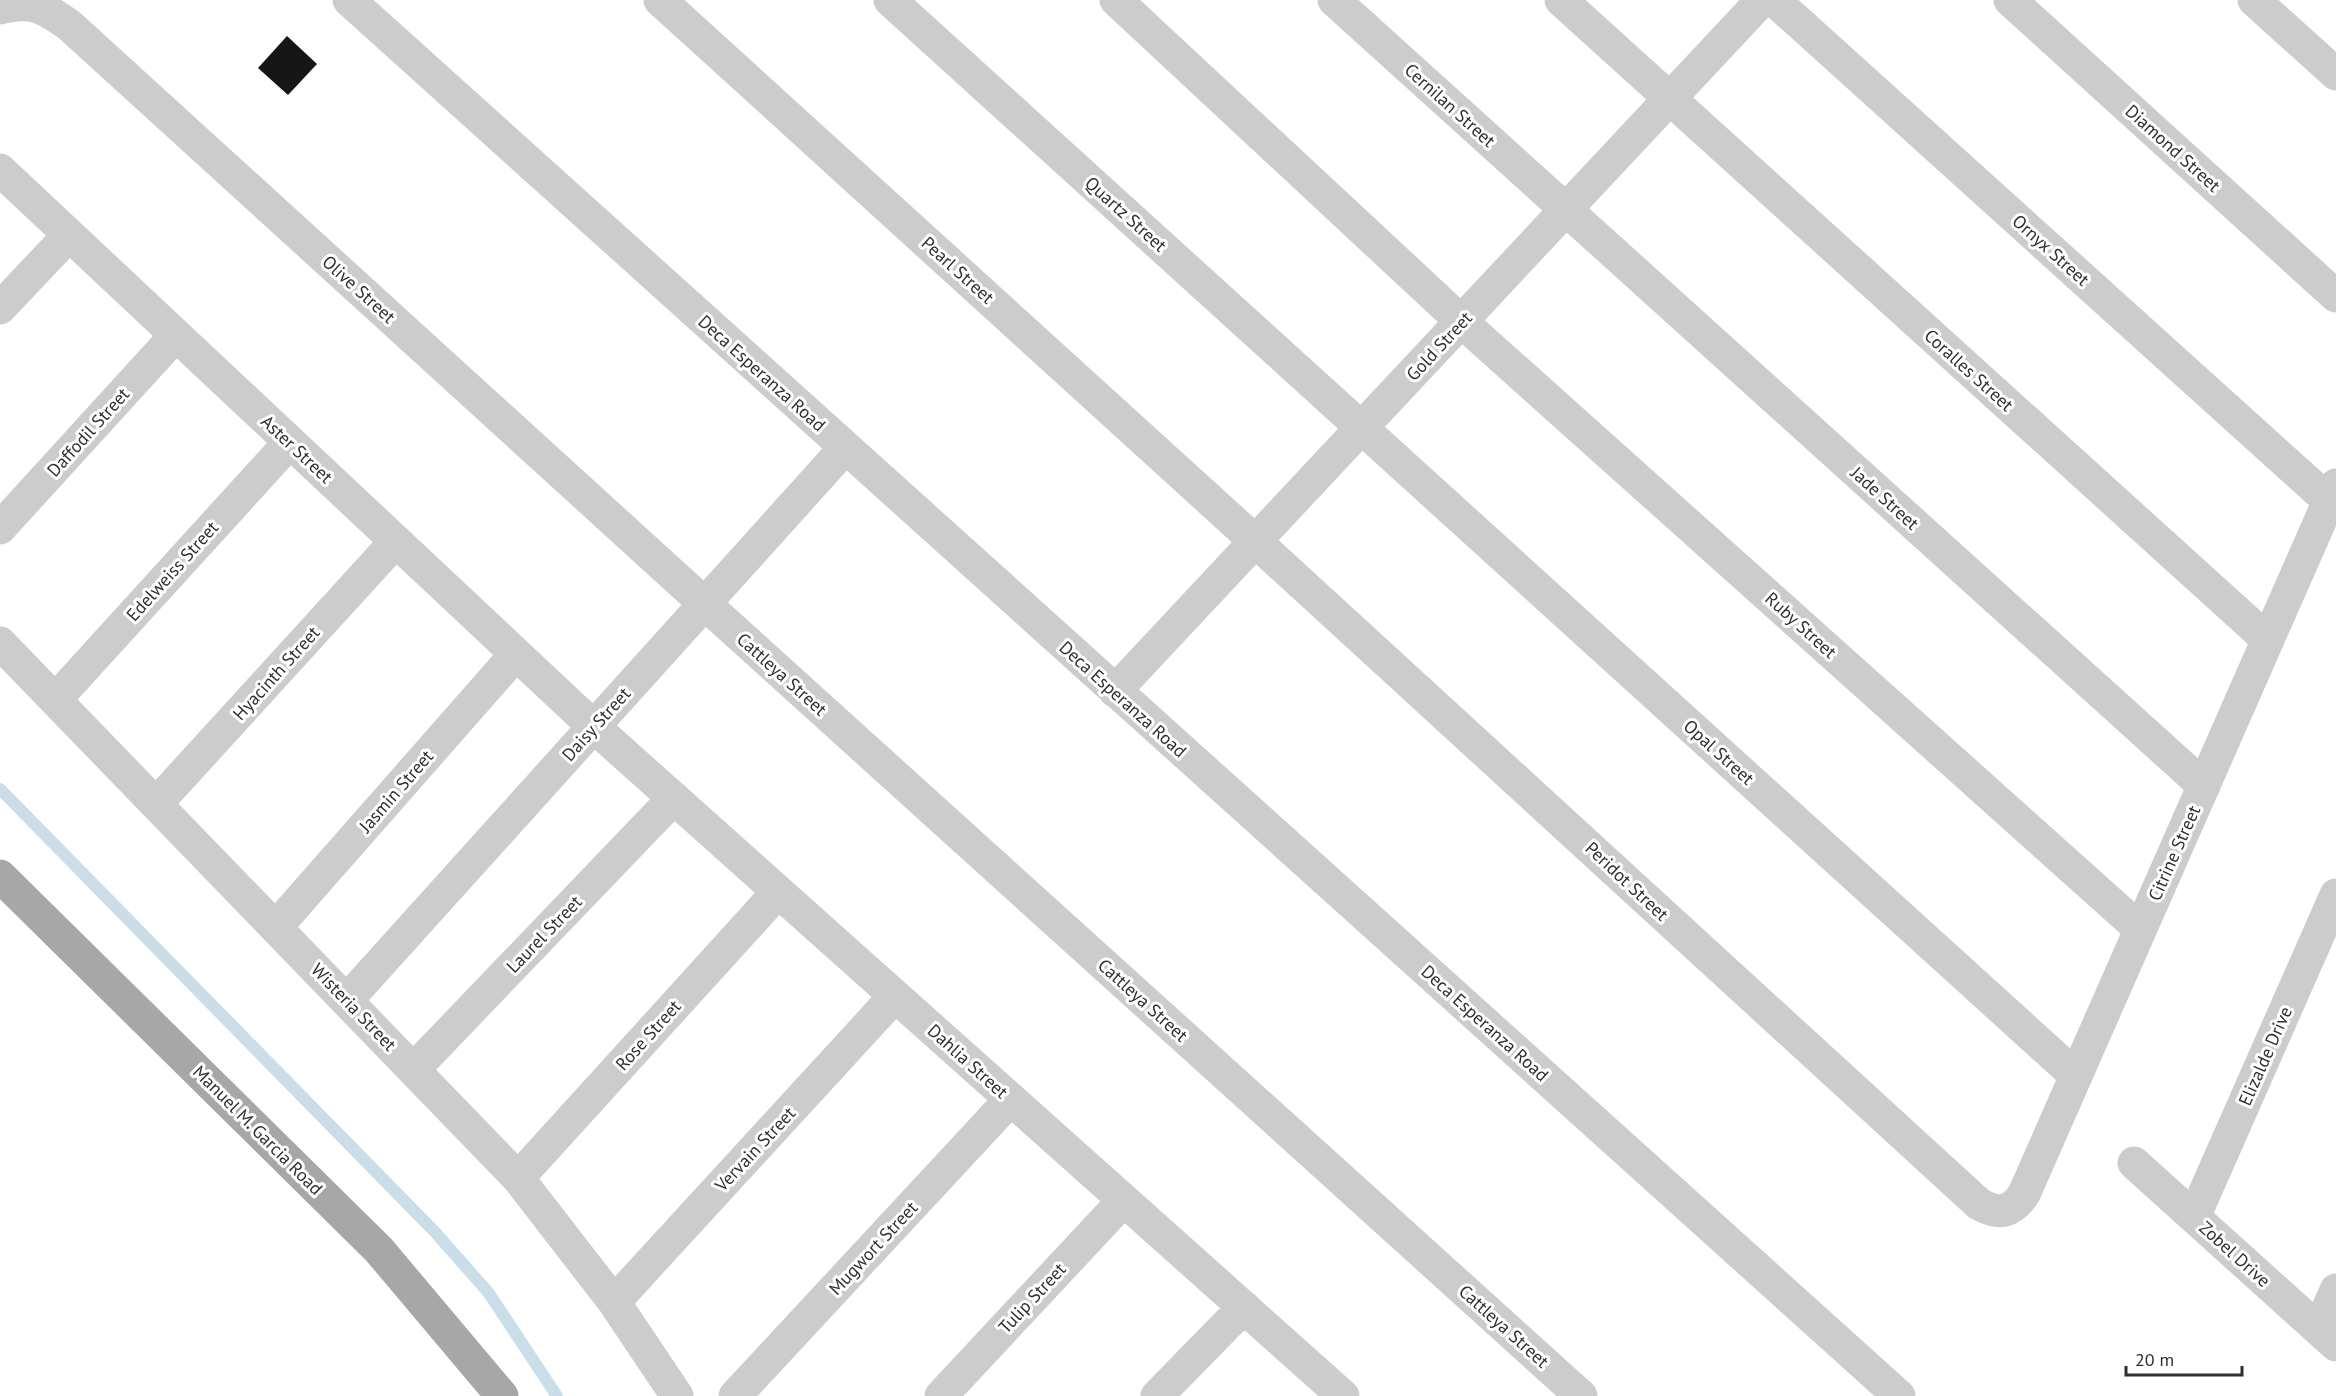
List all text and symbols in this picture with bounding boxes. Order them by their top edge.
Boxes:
street label: Cernilan Street [1400,58,1500,152]
street label: Diamond Street [2121,99,2225,197]
street label: Quartz Street [1080,171,1172,257]
street label: Ornyx Street [2008,209,2094,291]
street label: Pearl Street [917,231,999,309]
street label: Olive Street [318,250,400,328]
street label: Gold Street [1401,307,1477,385]
street label: Deca Esperanza Road [694,310,830,436]
street label: Coralles Street [1920,324,2018,416]
street label: Daffodil Street [42,383,134,481]
street label: Aster Street [256,410,338,488]
street label: Jade Street [1845,461,1924,535]
street label: Edelweiss Street [121,516,223,626]
street label: Ruby Street [1761,587,1841,663]
street label: Hyacinth Street [228,621,324,725]
street label: Cattleya Street [732,628,832,720]
street label: Deca Esperanza Road [1055,636,1191,762]
street label: Daisy Street [557,682,635,766]
street label: Opal Street [1679,714,1759,790]
street label: Jasmin Street [353,745,438,838]
street label: Citrine Street [2143,802,2205,904]
street label: Peridot Street [1580,837,1674,925]
street label: Laurel Street [501,890,587,978]
street label: Cattleya Street [1093,954,1193,1046]
street label: Wisteria Street [306,958,402,1056]
street label: Deca Esperanza Road [1417,960,1553,1086]
street label: Rose Street [610,995,686,1075]
street label: Elizalde Drive [2233,1003,2297,1109]
street label: Dahlia Street [923,1019,1013,1103]
street label: Manuel M. Garcia Road [188,1060,328,1200]
street label: Vervain Street [709,1102,800,1197]
street label: Mugwort Street [824,1196,922,1300]
street label: Zobel Drive [2195,1216,2275,1292]
street label: Tulip Street [993,1258,1071,1338]
street label: Cattleya Street [1454,1280,1554,1372]
scale bar [2126,1339,2242,1377]
text: 20 m [2135,1348,2174,1371]

